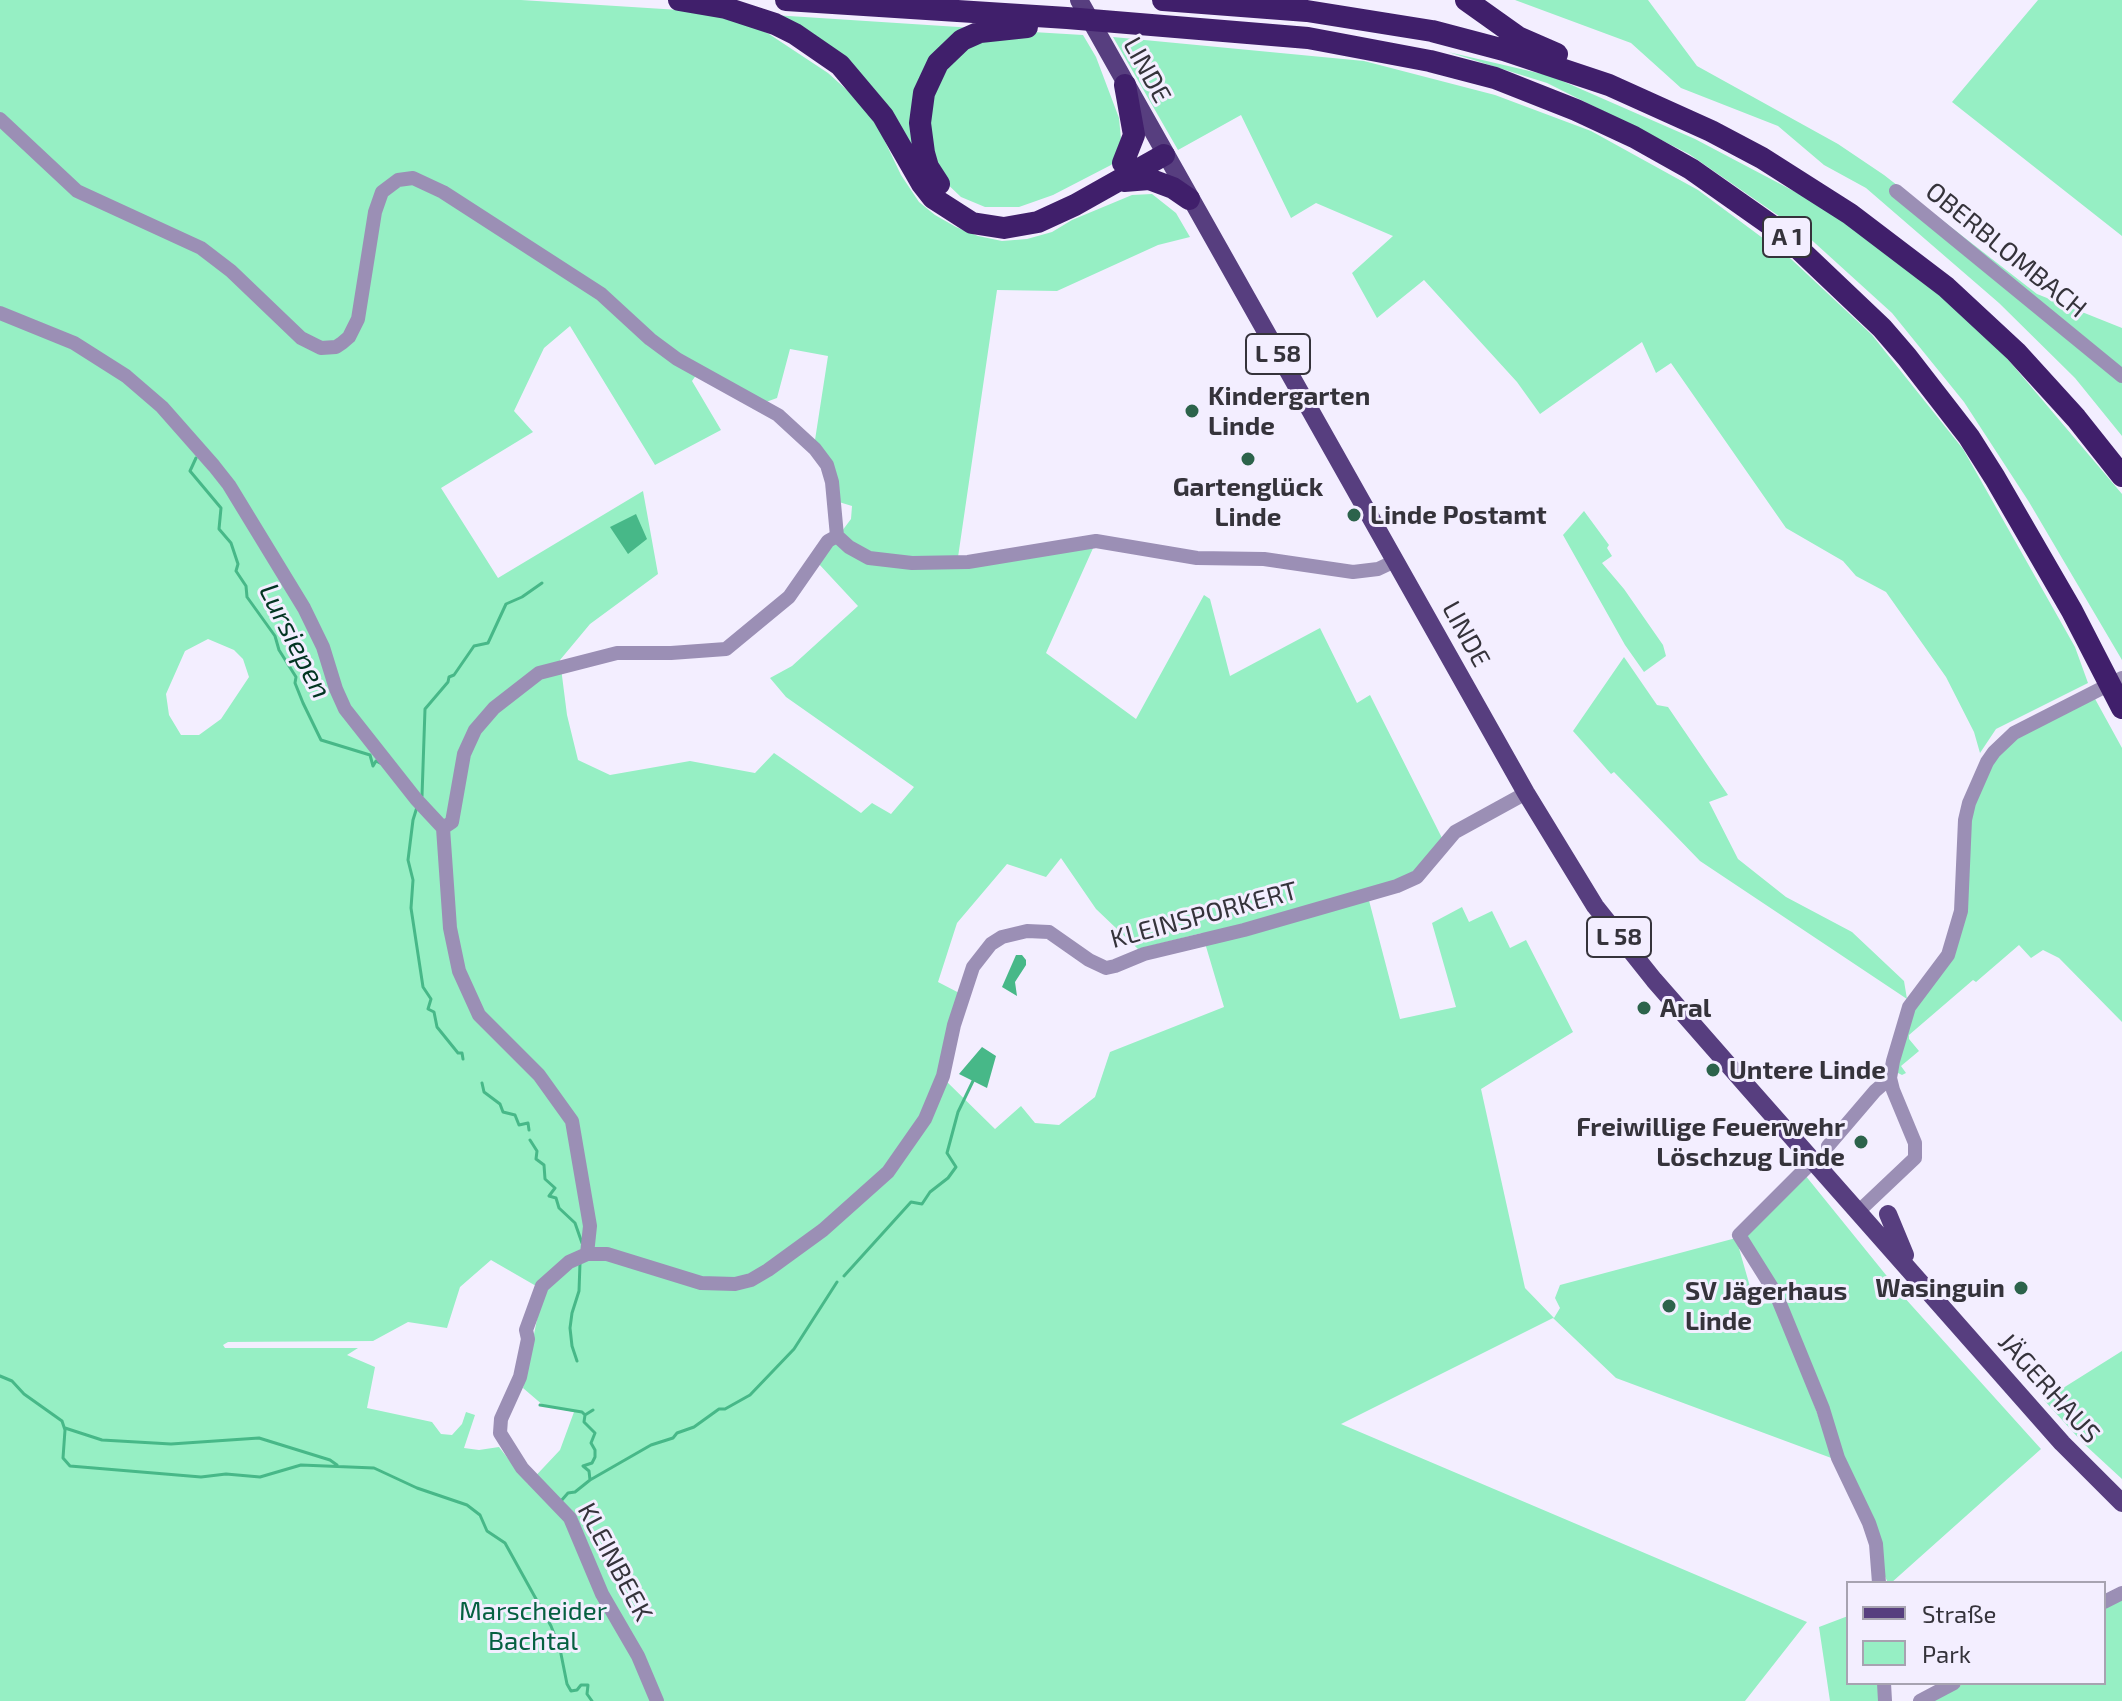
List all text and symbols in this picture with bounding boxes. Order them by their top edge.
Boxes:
street label: LINDE [1116,32,1178,108]
street label: OBERBLOMBACH [1919,176,2093,324]
road number: A 1 [1763,217,1811,257]
road number: L 58 [1246,334,1310,374]
place label: Kindergarten Linde [1208,380,1370,442]
marker: Kindergarten Linde [1183,402,1201,420]
marker: Gartenglück Linde [1239,450,1257,468]
place label: Gartenglück Linde [1173,471,1323,532]
place label: Linde Postamt [1370,499,1547,531]
marker: Linde Postamt [1345,506,1363,524]
water label: Lursiepen [252,578,338,704]
street label: LINDE [1435,596,1497,672]
street label: KLEINSPORKERT [1107,875,1301,955]
road number: L 58 [1587,917,1651,957]
place label: Aral [1660,992,1711,1024]
marker: Aral [1635,999,1653,1017]
place label: Untere Linde [1729,1054,1886,1086]
marker: Untere Linde [1704,1061,1722,1079]
place label: Freiwillige Feuerwehr Löschzug Linde [1576,1111,1845,1172]
marker: Freiwillige Feuerwehr Löschzug Linde [1852,1133,1870,1151]
place label: Wasinguin [1875,1272,2005,1304]
place label: SV Jägerhaus Linde [1685,1275,1847,1336]
marker: Wasinguin [2012,1279,2030,1297]
marker: SV Jägerhaus Linde [1660,1297,1678,1315]
street label: JÄGERHAUS [1992,1327,2106,1449]
street label: KLEINBEEK [571,1498,659,1626]
legend [1846,1581,2106,1685]
park label: Marscheider Bachtal [459,1595,607,1656]
text: Straße [1922,1599,1996,1628]
text: Park [1922,1639,1971,1668]

